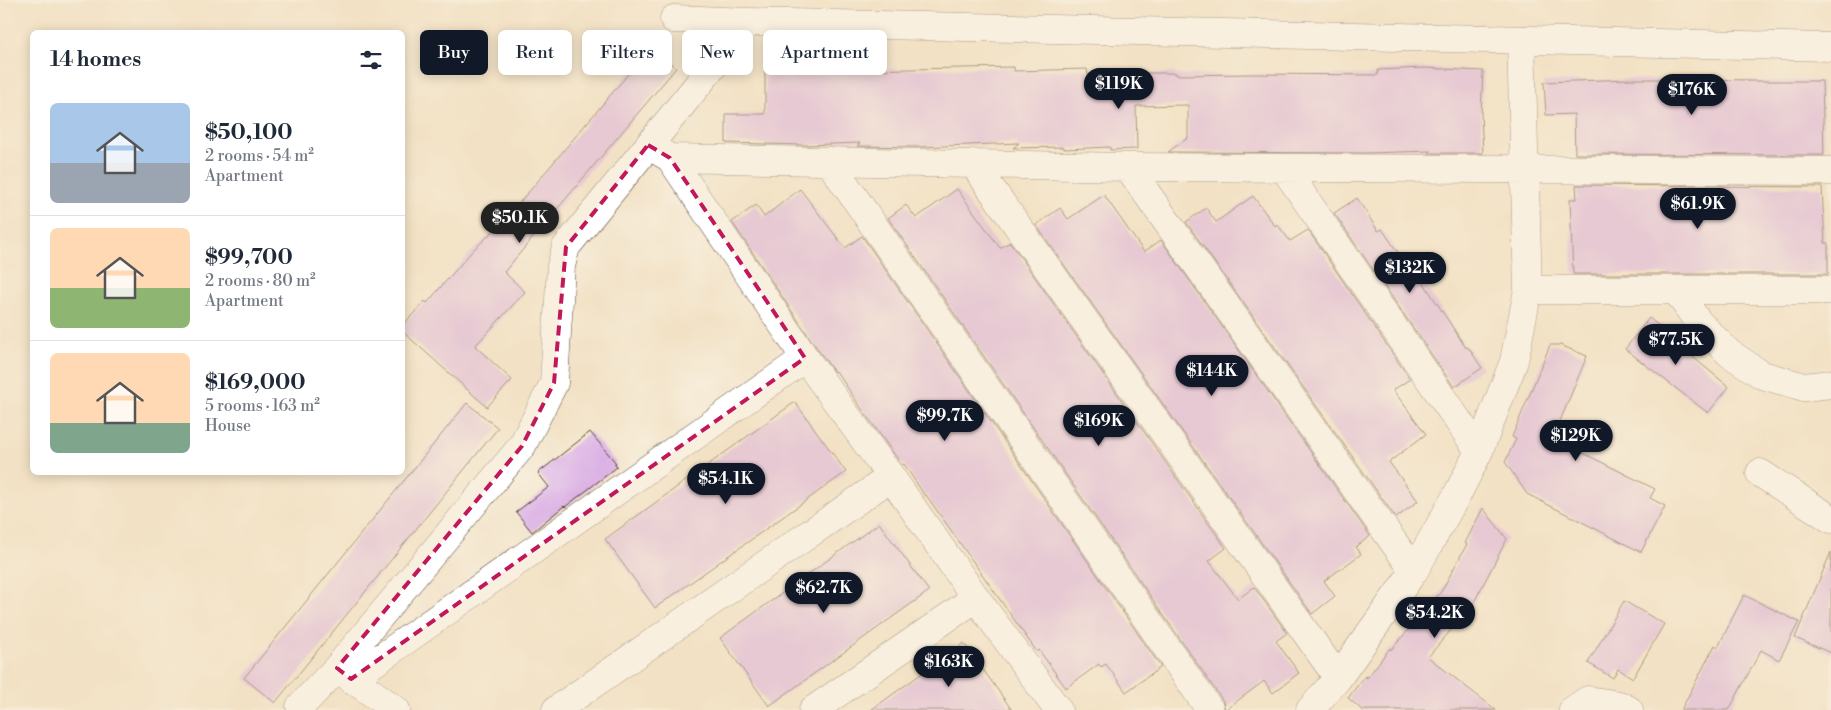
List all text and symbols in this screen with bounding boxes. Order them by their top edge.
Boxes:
chip: Buy [420,30,488,75]
chip: Rent [498,30,572,75]
chip: Filters [582,30,672,75]
chip: New [682,30,753,75]
chip: Apartment [763,30,887,75]
icon: filters [357,46,385,74]
text: 14 homes [50,47,141,73]
pin: $119K [1084,68,1154,110]
text: $119K [1095,74,1143,94]
pin: $176K [1657,74,1727,116]
text: $176K [1668,80,1716,100]
text: $50,100 [205,120,292,146]
icon: home [90,123,150,183]
text: 2 rooms · 54 m² [205,146,314,166]
text: Apartment [205,166,284,186]
pin: $61.9K [1657,188,1739,230]
text: $61.9K [1671,194,1725,214]
pin: $50.1K [479,202,561,244]
text: $50.1K [492,208,548,228]
text: $99,700 [205,245,293,271]
icon: home [90,248,150,308]
pin: $132K [1375,252,1445,294]
text: $132K [1385,258,1435,278]
text: 2 rooms · 80 m² [205,271,316,291]
text: Apartment [205,291,284,311]
pin: $77.5K [1635,324,1717,366]
text: $77.5K [1649,330,1703,350]
pin: $144K [1177,354,1247,397]
text: $144K [1186,361,1238,381]
text: $169,000 [205,370,306,396]
icon: home [90,373,150,433]
text: 5 rooms · 163 m² [205,396,320,416]
pin: $99.7K [904,400,986,442]
pin: $169K [1064,404,1134,447]
text: $99.7K [917,406,973,426]
text: $169K [1074,411,1124,431]
text: House [205,416,251,436]
pin: $129K [1541,420,1611,462]
text: $129K [1551,426,1601,446]
pin: $54.1K [685,462,767,505]
text: $54.1K [698,469,754,489]
pin: $62.7K [783,572,865,614]
text: $62.7K [796,578,852,598]
pin: $54.2K [1394,596,1476,639]
text: $54.2K [1406,603,1464,623]
pin: $163K [914,646,984,688]
text: $163K [924,652,974,672]

